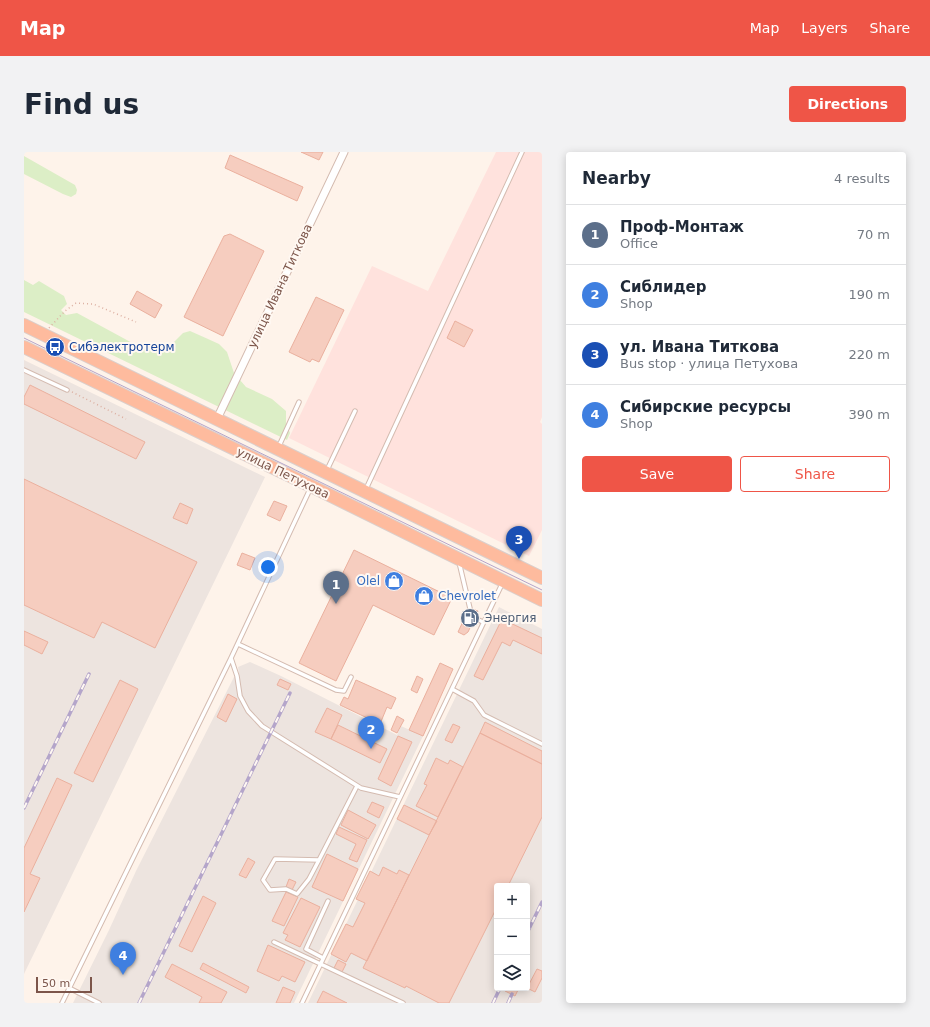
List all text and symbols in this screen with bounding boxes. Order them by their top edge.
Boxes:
text: Map [20,17,65,39]
text: Map [750,20,779,36]
text: Layers [801,20,848,36]
text: Share [870,20,910,36]
button: Directions [789,86,906,122]
text: Find us [24,88,139,121]
text: Nearby [582,168,651,188]
text: 4 results [834,171,890,186]
text: Проф-Монтаж [620,218,744,236]
street label: улица Ивана Титкова [245,222,315,350]
text: 1 [590,227,600,242]
text: 70 m [857,227,890,242]
text: Office [620,236,658,251]
text: Сиблидер [620,278,707,296]
text: 2 [590,287,600,302]
text: 190 m [848,287,890,302]
text: Shop [620,296,653,311]
bus stop icon: Сибэлектротерм [44,336,66,358]
text: ул. Ивана Титкова [620,338,779,356]
place label: Сибэлектротерм [69,340,174,354]
text: 3 [590,347,600,362]
text: 220 m [848,347,890,362]
text: Bus stop · улица Петухова [620,356,798,371]
text: Сибирские ресурсы [620,398,791,416]
text: 4 [590,407,600,422]
text: 390 m [848,407,890,422]
text: Shop [620,416,653,431]
street label: улица Петухова [234,445,332,501]
button: Save [582,456,732,492]
button: Share [740,456,890,492]
pin: 3 [506,526,532,559]
your location [258,557,278,577]
shop icon: Olel [383,570,405,592]
pin: 1 [323,571,349,604]
place label: Olel [357,574,380,588]
shop icon: Chevrolet [413,585,435,607]
place label: Chevrolet [438,589,496,603]
fuel station icon: Энергия [459,607,481,629]
place label: Энергия [484,611,537,625]
pin: 2 [358,716,384,749]
map controls [494,883,530,991]
button: + [494,883,530,919]
button: − [494,919,530,955]
pin: 4 [110,942,136,975]
button: layers [494,955,530,991]
scale bar [36,975,92,994]
text: 50 m [42,977,70,990]

